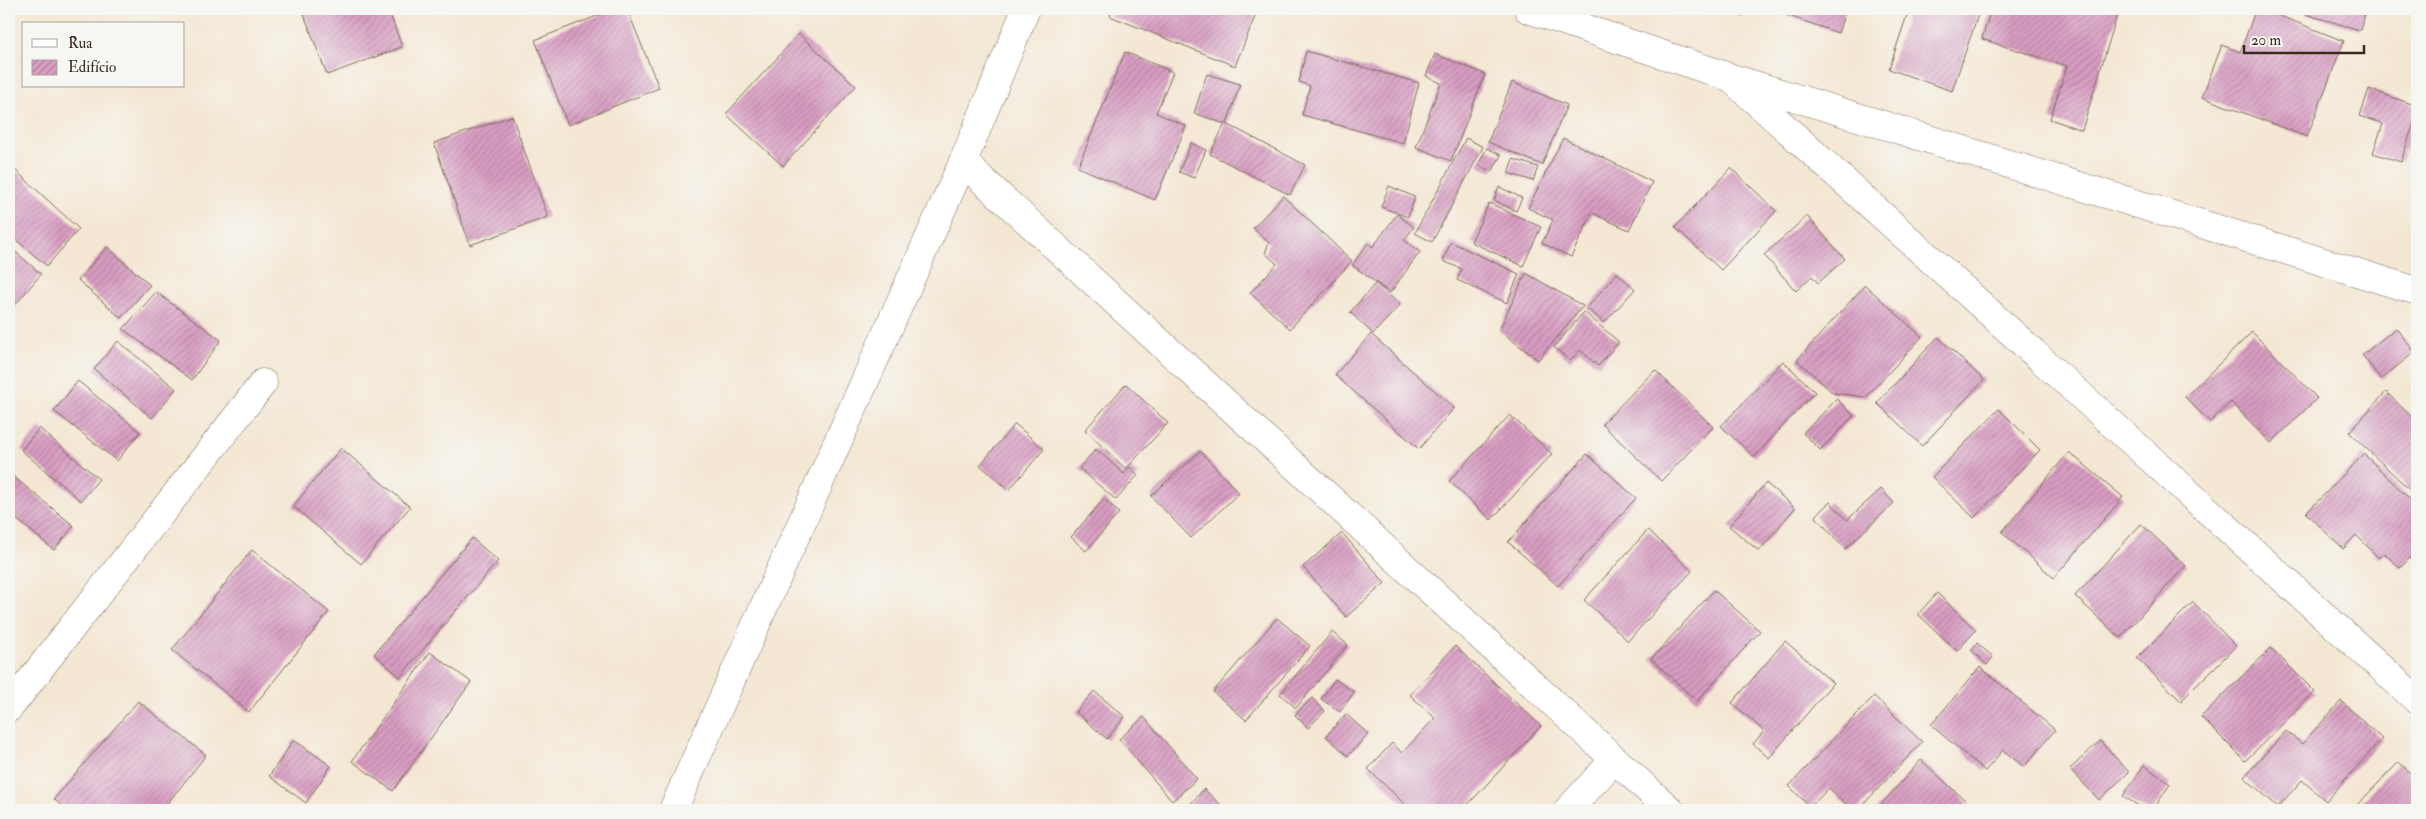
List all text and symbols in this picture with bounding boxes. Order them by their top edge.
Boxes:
legend [22,22,185,88]
scale bar [2244,22,2364,54]
text: 20 m [2251,31,2281,50]
text: Rua [68,34,93,53]
text: Edifício [68,58,116,77]

